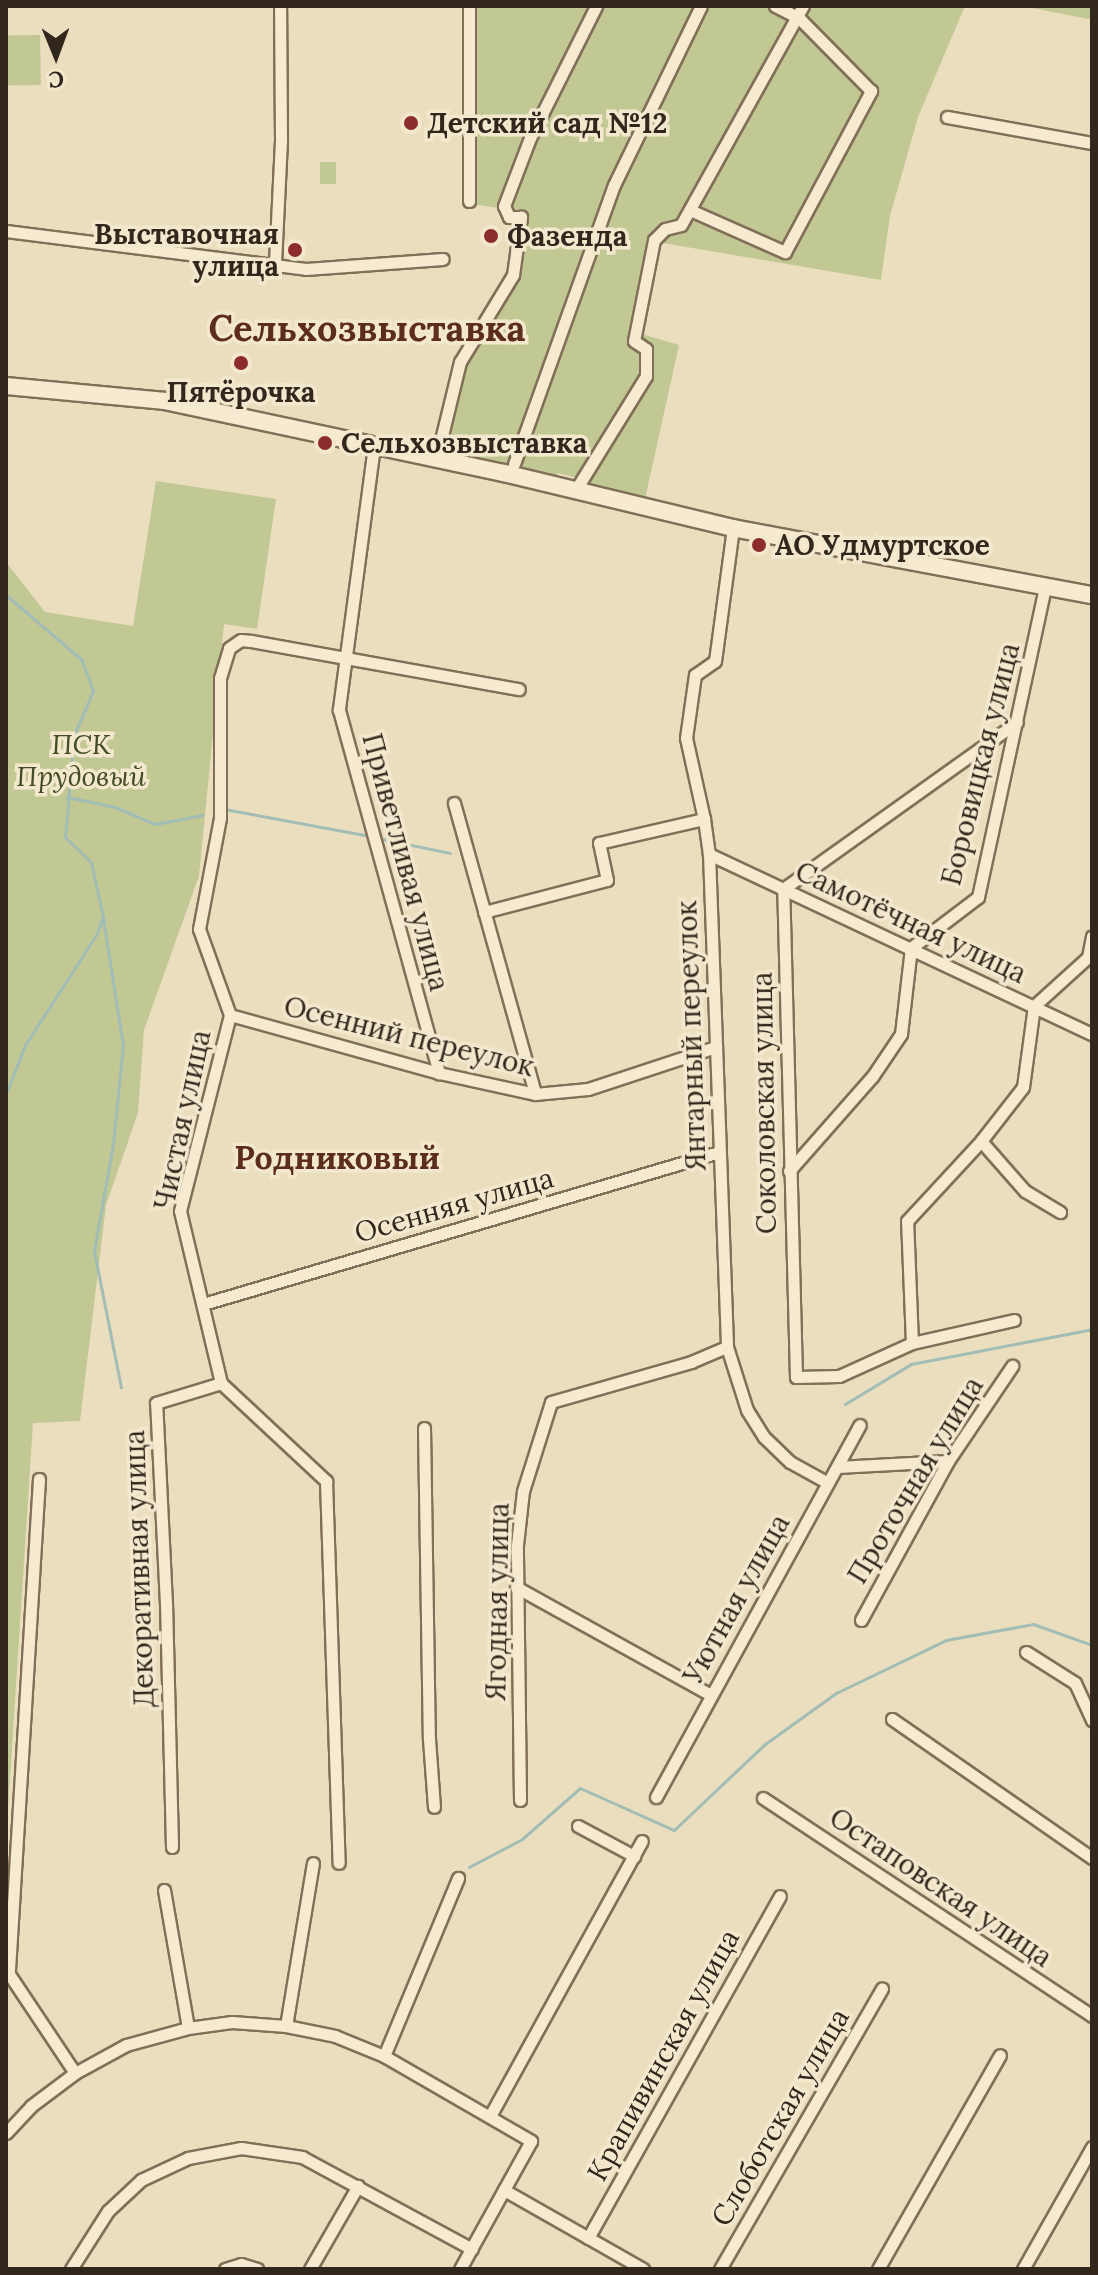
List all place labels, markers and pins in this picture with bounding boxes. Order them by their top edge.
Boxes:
place label: Детский сад №12 [427,106,667,140]
marker: Детский сад №12 [402,114,420,132]
place label: Выставочная улица [94,217,279,283]
place label: Фазенда [507,219,627,253]
marker: Фазенда [482,227,500,245]
marker: Выставочная улица [286,241,304,259]
marker: Пятёрочка [232,354,250,372]
place label: Пятёрочка [166,375,316,409]
place label: Сельхозвыставка [341,426,587,460]
marker: Сельхозвыставка [316,434,334,452]
place label: АО Удмуртское [775,528,990,562]
marker: АО Удмуртское [750,536,768,554]

